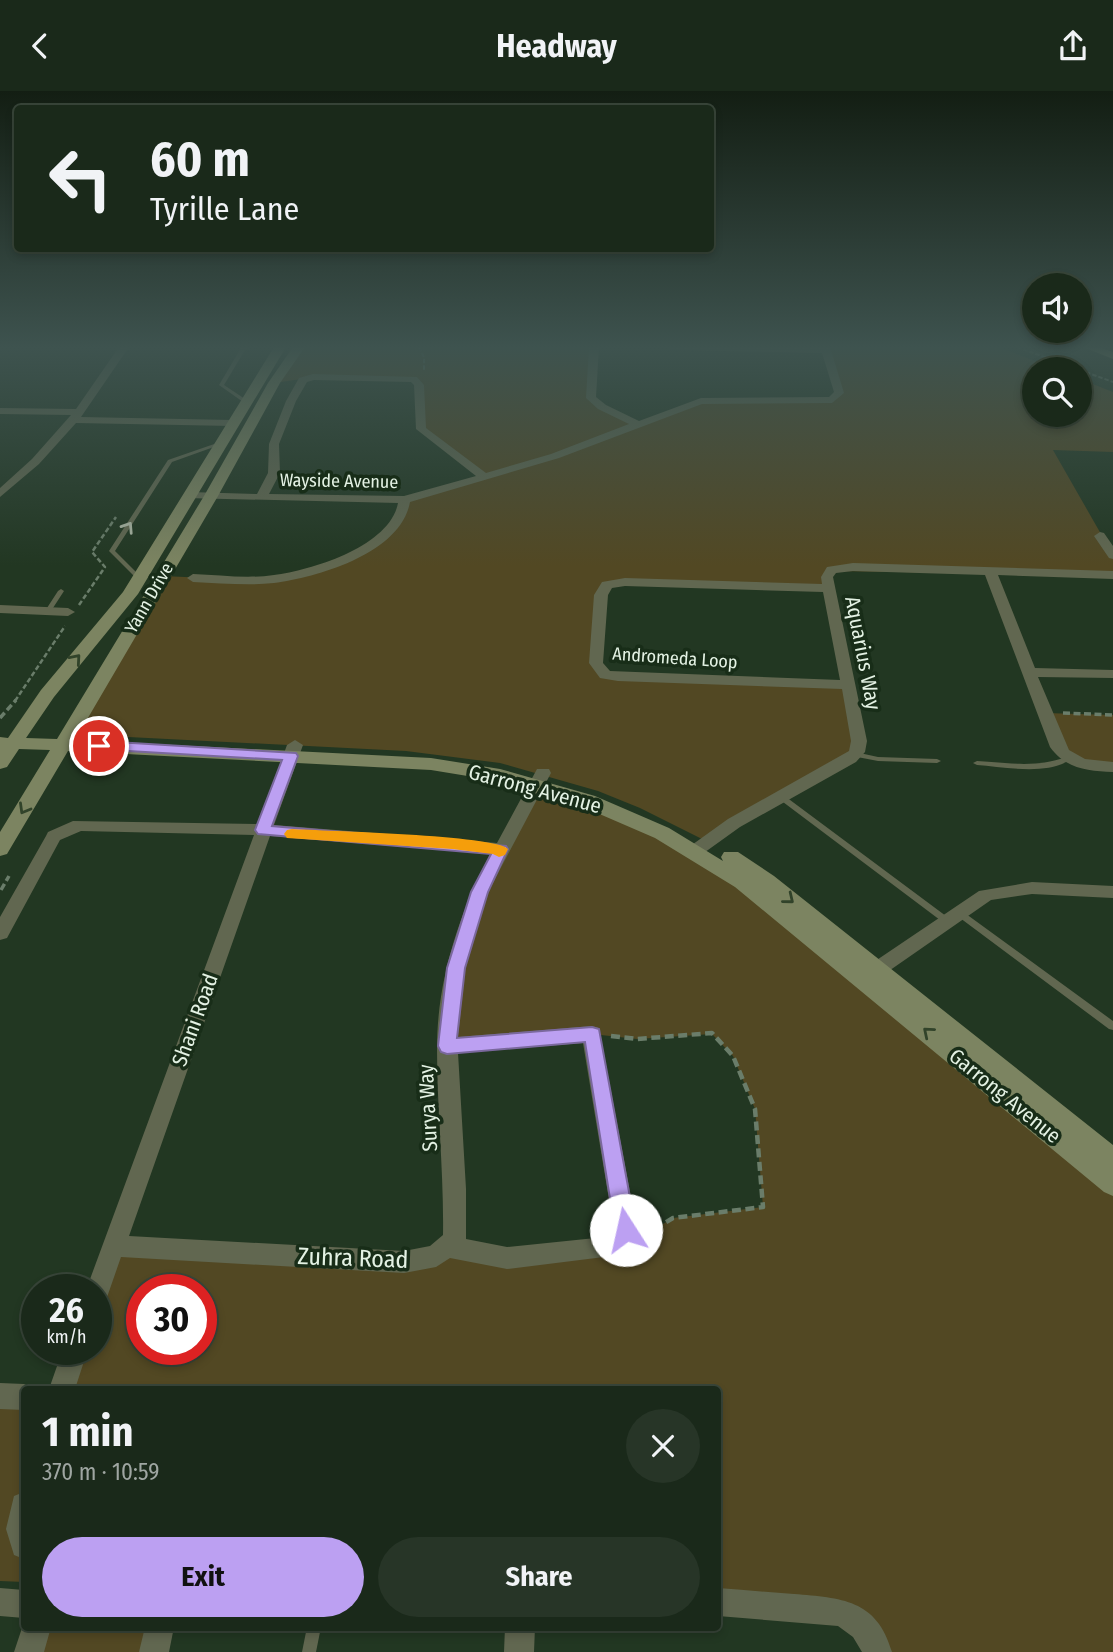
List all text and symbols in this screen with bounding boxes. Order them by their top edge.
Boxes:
icon: back [21,27,59,65]
text: Headway [496,27,617,65]
icon: share [1054,27,1092,65]
text: 60 m [150,130,250,189]
icon: left [35,133,126,224]
text: Tyrille Lane [150,190,299,228]
map controls [1022,273,1092,427]
button: sound [1022,273,1092,343]
button: search [1022,357,1092,427]
street label: Wayside Avenue [280,469,399,493]
one-way arrow [119,521,132,534]
street label: Yann Drive [120,559,178,637]
street label: Aquarius Way [839,594,887,713]
street label: Andromeda Loop [612,643,738,673]
one-way arrow [68,654,80,667]
pin [69,716,129,776]
icon: arrive [80,727,118,765]
street label: Garrong Avenue [466,759,604,819]
one-way arrow [19,801,32,814]
one-way arrow [781,890,793,903]
street label: Shani Road [166,970,224,1070]
one-way arrow [923,1028,936,1040]
street label: Garrong Avenue [944,1043,1066,1149]
street label: Surya Way [413,1063,443,1152]
position arrow [589,1193,663,1267]
street label: Zuhra Road [297,1242,409,1274]
speed limit sign: 30 [126,1274,217,1365]
text: 26 [49,1289,84,1331]
text: km/h [46,1326,87,1348]
text: 1 min [42,1407,133,1457]
button: close [626,1409,700,1483]
text: 370 m · 10:59 [42,1458,159,1486]
button: Exit [42,1537,364,1617]
button: Share [378,1537,700,1617]

